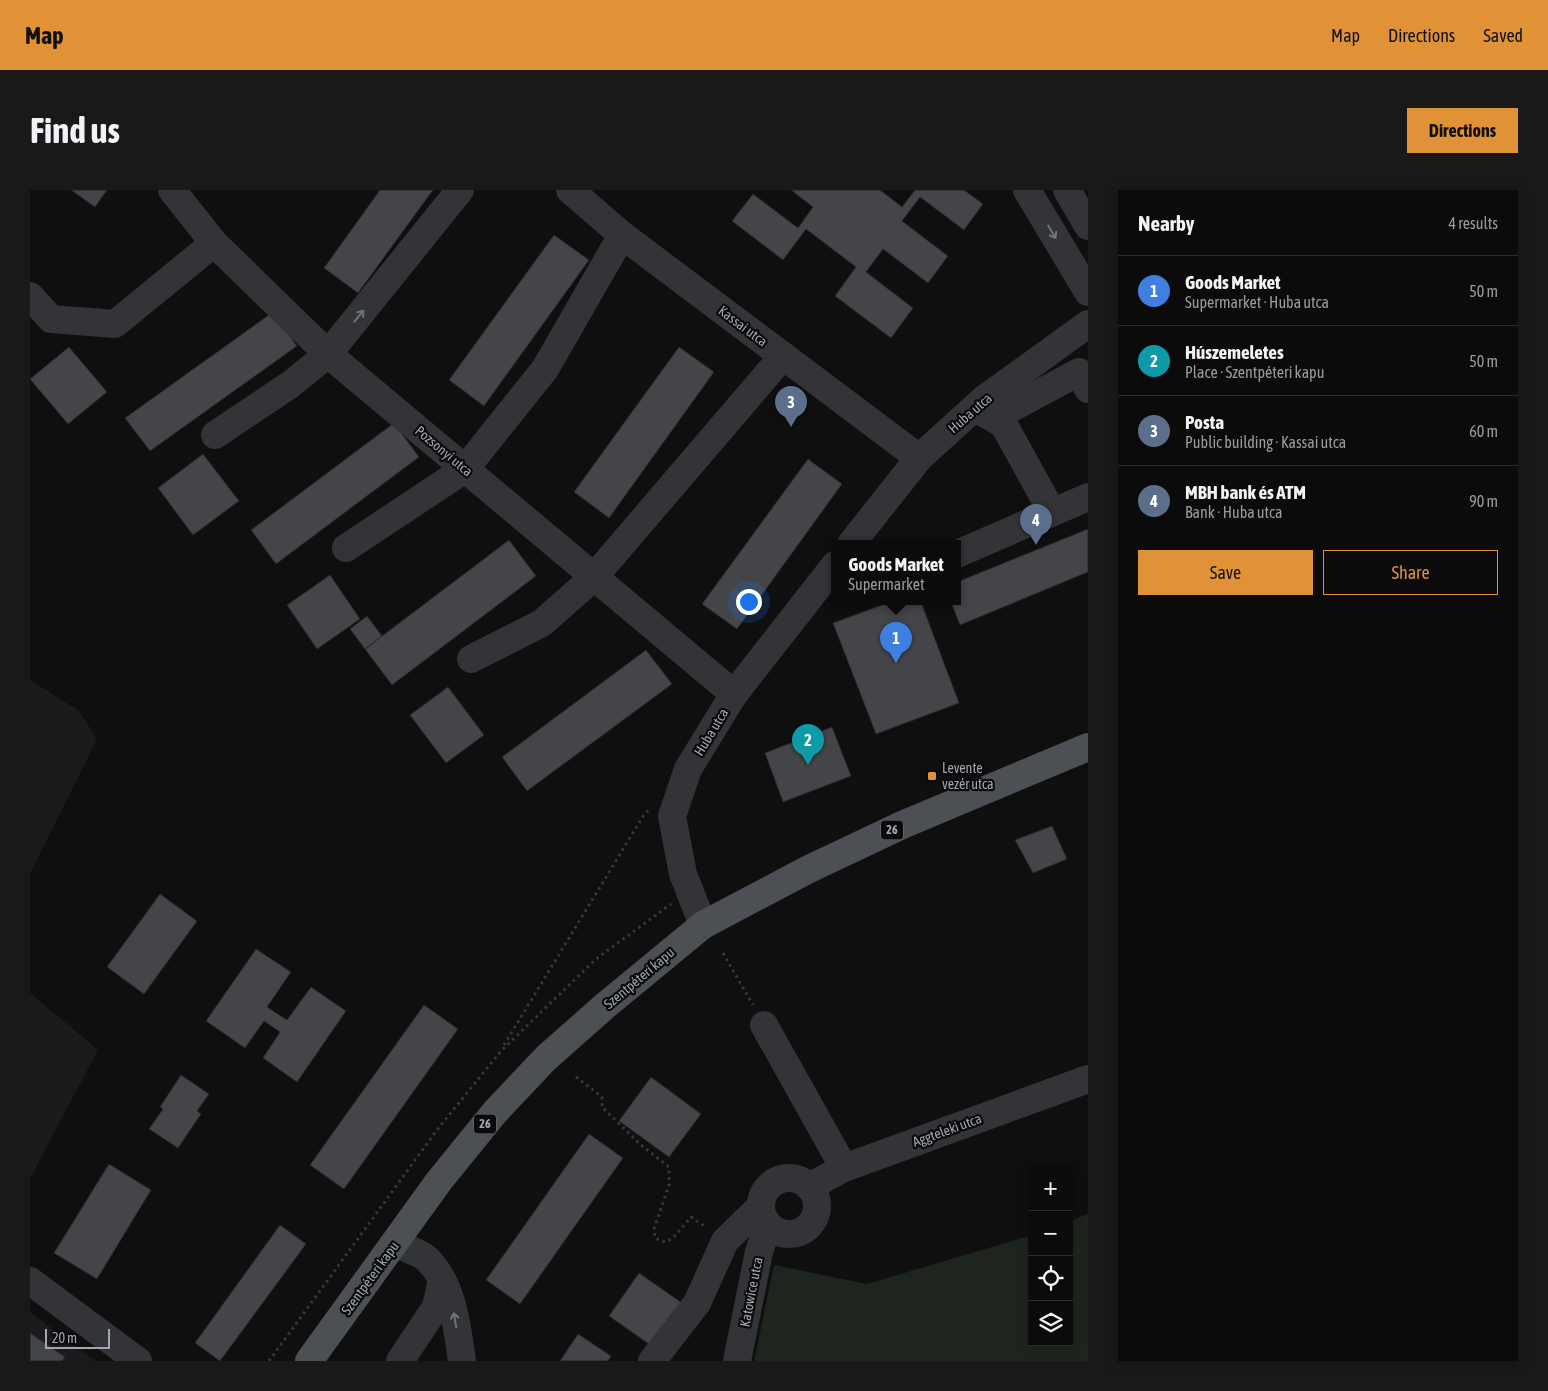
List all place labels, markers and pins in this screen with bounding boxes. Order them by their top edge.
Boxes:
pin: 3 [775,386,807,427]
pin: 4 [1020,504,1052,545]
pin: 1 [880,622,912,663]
pin: 2 [792,724,824,765]
place label: Levente vezér utca [942,760,994,792]
marker: Levente vezér utca [926,770,938,782]

